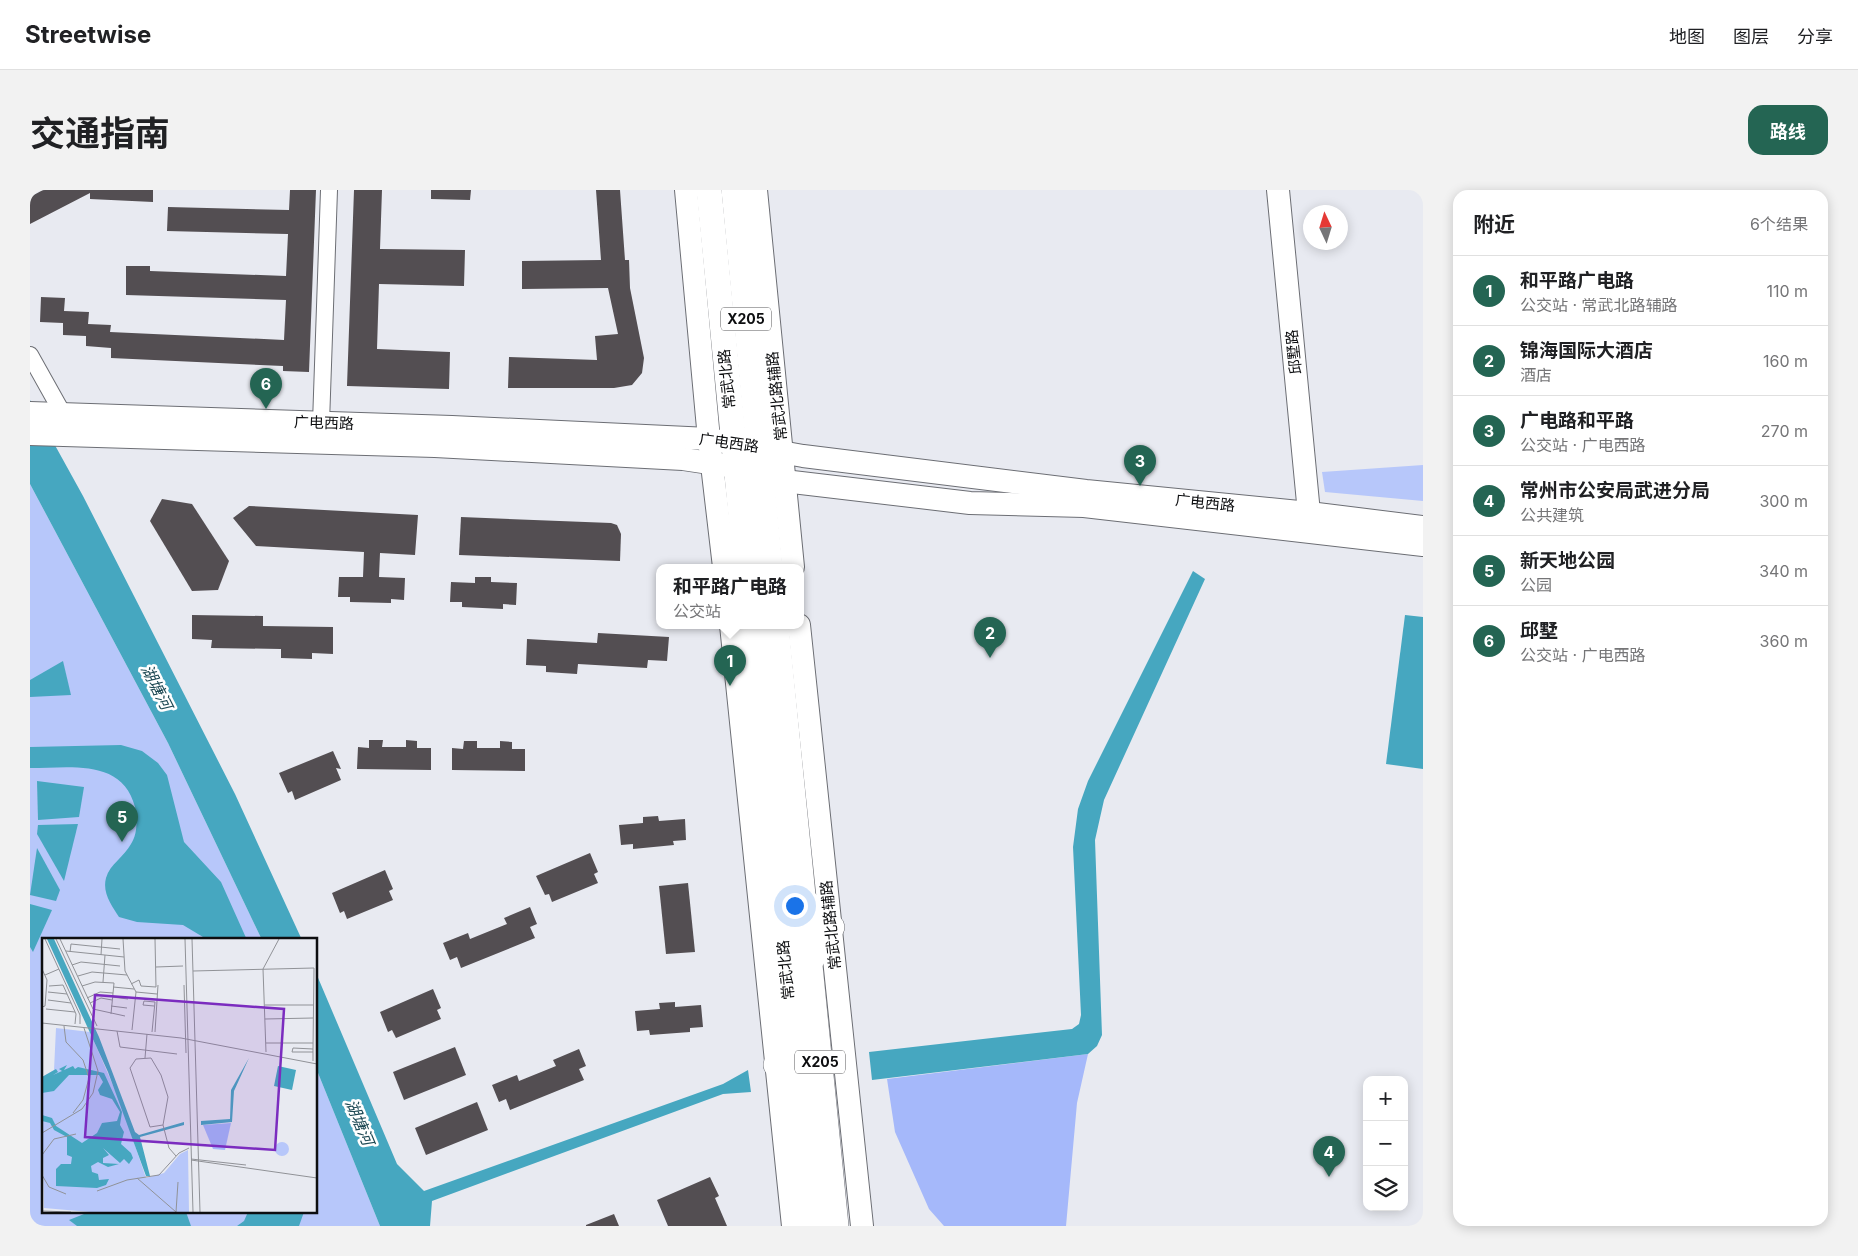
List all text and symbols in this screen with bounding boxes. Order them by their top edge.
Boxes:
text: Streetwise [25,20,151,49]
text: 地图 [1669,26,1705,47]
text: 图层 [1733,26,1769,47]
text: 分享 [1797,26,1833,47]
button: 路线 [1748,105,1828,155]
text: 交通指南 [30,112,170,154]
north arrow [1303,205,1348,250]
text: 附近 [1473,212,1515,237]
text: 6个结果 [1750,214,1808,234]
text: 和平路广电路 [1520,269,1634,292]
text: 1 [1486,281,1492,301]
text: 110 m [1766,281,1808,301]
text: 公交站 · 常武北路辅路 [1520,295,1678,315]
road number: X205 [721,308,771,330]
street label: 邱墅路 [1282,329,1305,375]
text: 锦海国际大酒店 [1520,339,1653,362]
street label: 常武北路 [714,348,739,410]
street label: 常武北路辅路 [762,350,791,442]
text: 2 [1484,351,1494,371]
text: 160 m [1763,351,1808,371]
text: 酒店 [1520,365,1552,385]
pin: 6 [250,368,282,409]
text: 广电路和平路 [1520,409,1634,432]
street label: 广电西路 [294,412,354,433]
text: 3 [1484,421,1494,441]
text: 270 m [1761,421,1808,441]
street label: 广电西路 [698,429,760,456]
text: 公交站 · 广电西路 [1520,435,1646,455]
pin: 3 [1124,445,1156,486]
text: 常州市公安局武进分局 [1520,479,1710,502]
street label: 广电西路 [1174,490,1236,515]
text: 4 [1484,491,1494,511]
text: 300 m [1759,491,1808,511]
text: 公共建筑 [1520,505,1584,525]
text: 新天地公园 [1520,549,1615,572]
text: 5 [1484,561,1494,581]
text: 340 m [1759,561,1808,581]
popup [656,564,804,629]
text: 和平路广电路 [673,575,787,598]
text: 公园 [1520,575,1552,595]
text: 公交站 [673,601,721,621]
pin: 2 [974,617,1006,658]
text: 邱墅 [1520,619,1558,642]
text: 6 [1484,631,1494,651]
text: 360 m [1760,631,1808,651]
pin: 1 [714,645,746,686]
text: 公交站 · 广电西路 [1520,645,1646,665]
water label: 湖塘河 [137,661,178,716]
pin: 5 [106,801,138,842]
street label: 常武北路辅路 [816,879,845,971]
your location [782,893,808,919]
inset map [42,938,318,1214]
street label: 常武北路 [773,939,798,1001]
road number: X205 [795,1050,845,1074]
map controls [1363,1076,1408,1211]
button: + [1363,1076,1408,1121]
water label: 湖塘河 [341,1096,380,1151]
button: − [1363,1121,1408,1166]
pin: 4 [1313,1136,1345,1177]
button: layers [1363,1166,1408,1211]

